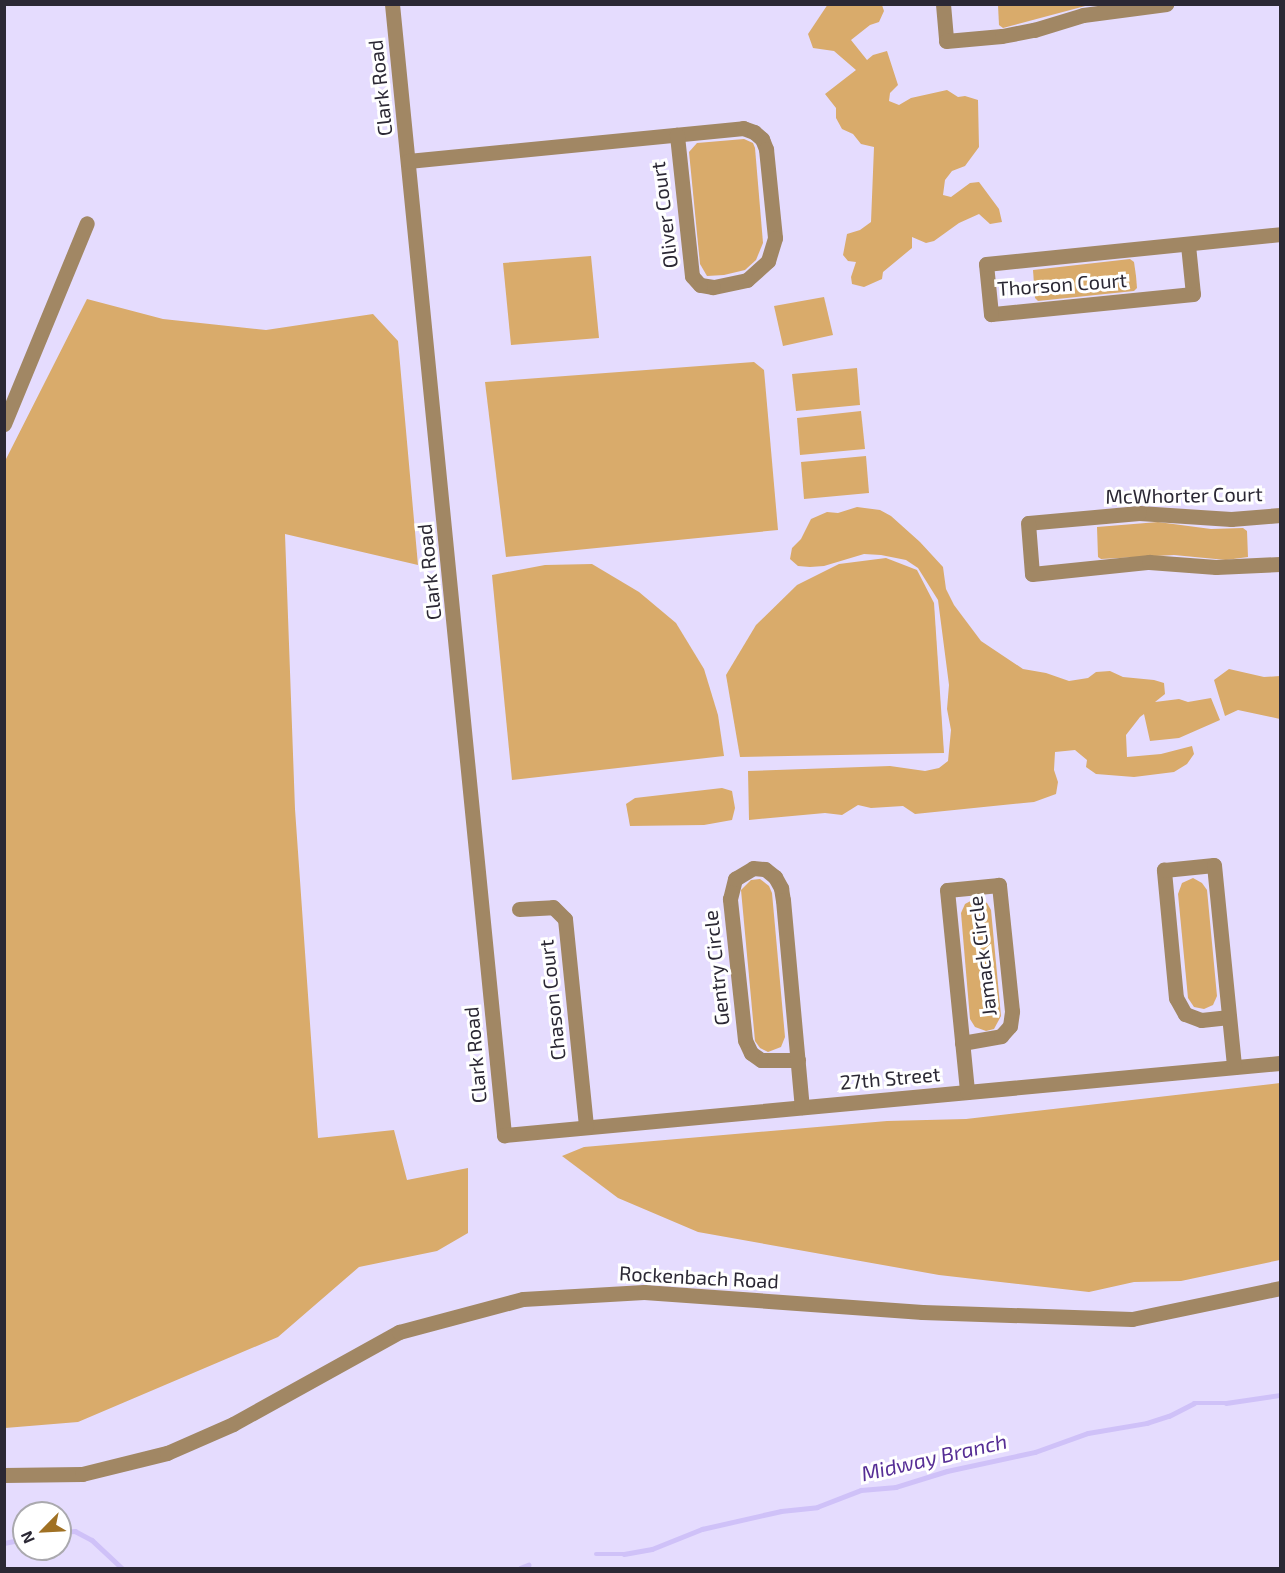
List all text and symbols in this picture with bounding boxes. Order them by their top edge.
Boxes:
street label: Clark Road [363,38,397,138]
street label: Oliver Court [646,160,682,270]
street label: Thorson Court [996,267,1128,301]
street label: McWhorter Court [1105,482,1263,508]
street label: Clark Road [412,522,446,622]
street label: Jamack Circle [963,894,1001,1018]
street label: Gentry Circle [698,909,734,1027]
street label: Chason Court [534,938,570,1062]
street label: Clark Road [459,1006,491,1104]
street label: 27th Street [839,1062,941,1094]
street label: Rockenbach Road [619,1261,779,1293]
water label: Midway Branch [859,1428,1009,1486]
north arrow [12,1501,72,1561]
text: N [16,1529,38,1547]

